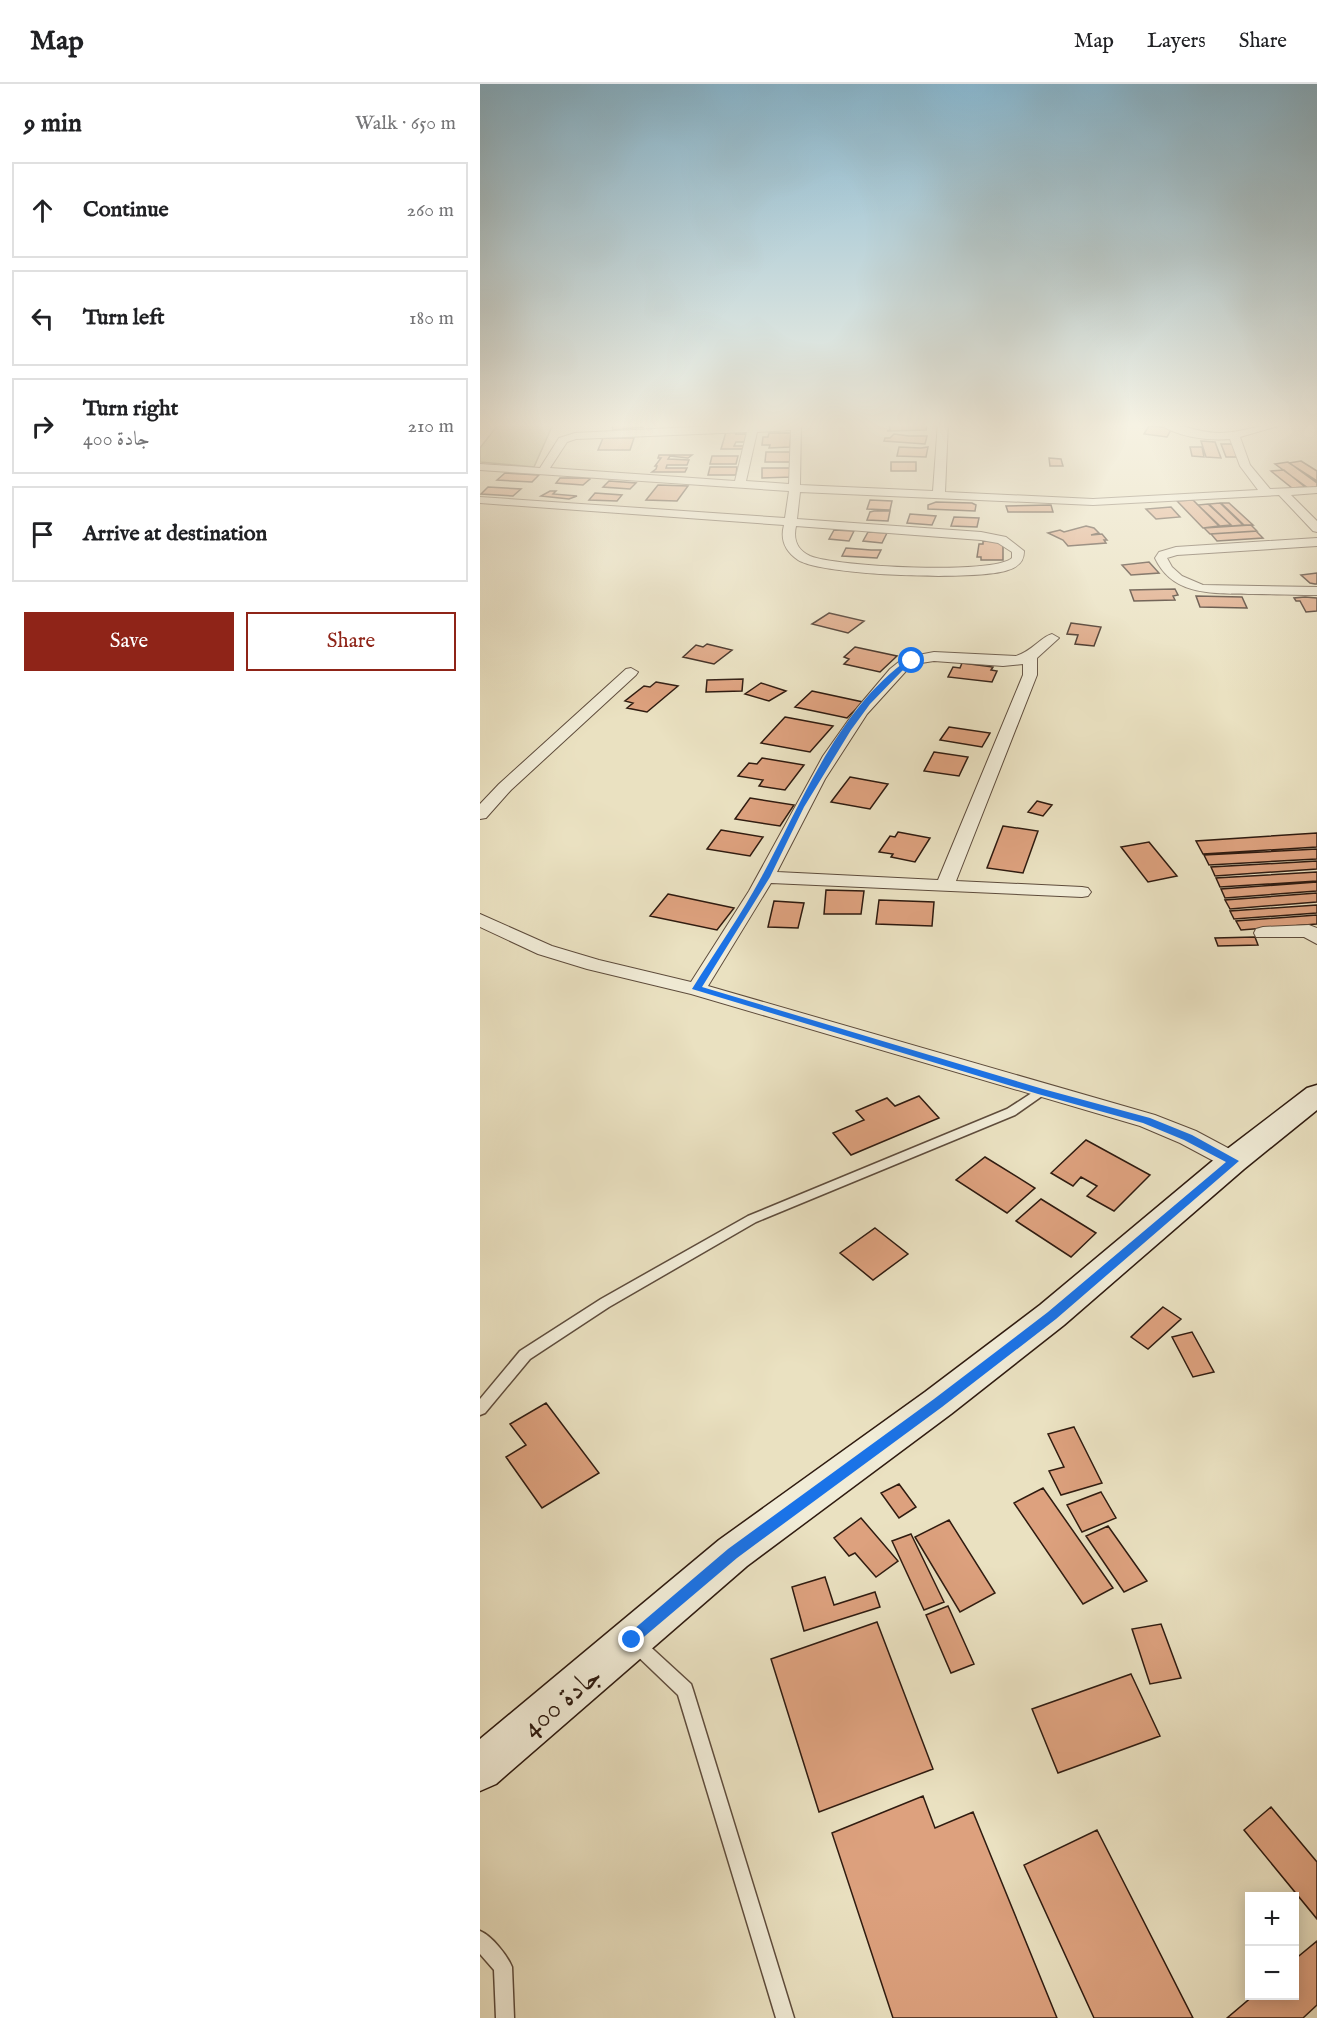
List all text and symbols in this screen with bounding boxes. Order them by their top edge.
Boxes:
text: Map [30,24,84,59]
text: Map [1074,28,1114,55]
text: Layers [1147,28,1206,55]
text: Share [1239,28,1287,55]
text: 9 min [24,107,82,140]
text: Walk · 650 m [355,111,456,136]
icon: ahead [26,194,59,227]
text: Continue [83,196,169,224]
text: 260 m [407,198,454,223]
icon: left [26,302,59,335]
text: Turn left [83,304,165,332]
text: 180 m [409,306,454,331]
text: Turn right [83,395,178,423]
icon: right [26,410,59,443]
text: 210 m [408,414,454,439]
text: جادة 400 [83,427,150,452]
icon: arrive [26,518,59,551]
text: Arrive at destination [83,520,267,548]
button: Save [24,612,234,671]
button: Share [246,612,456,671]
route start [898,647,924,673]
route end [618,1626,644,1652]
street label: جادة 400 [515,1658,610,1745]
map controls [1245,1892,1299,2000]
button: + [1245,1892,1299,1946]
button: − [1245,1946,1299,2000]

